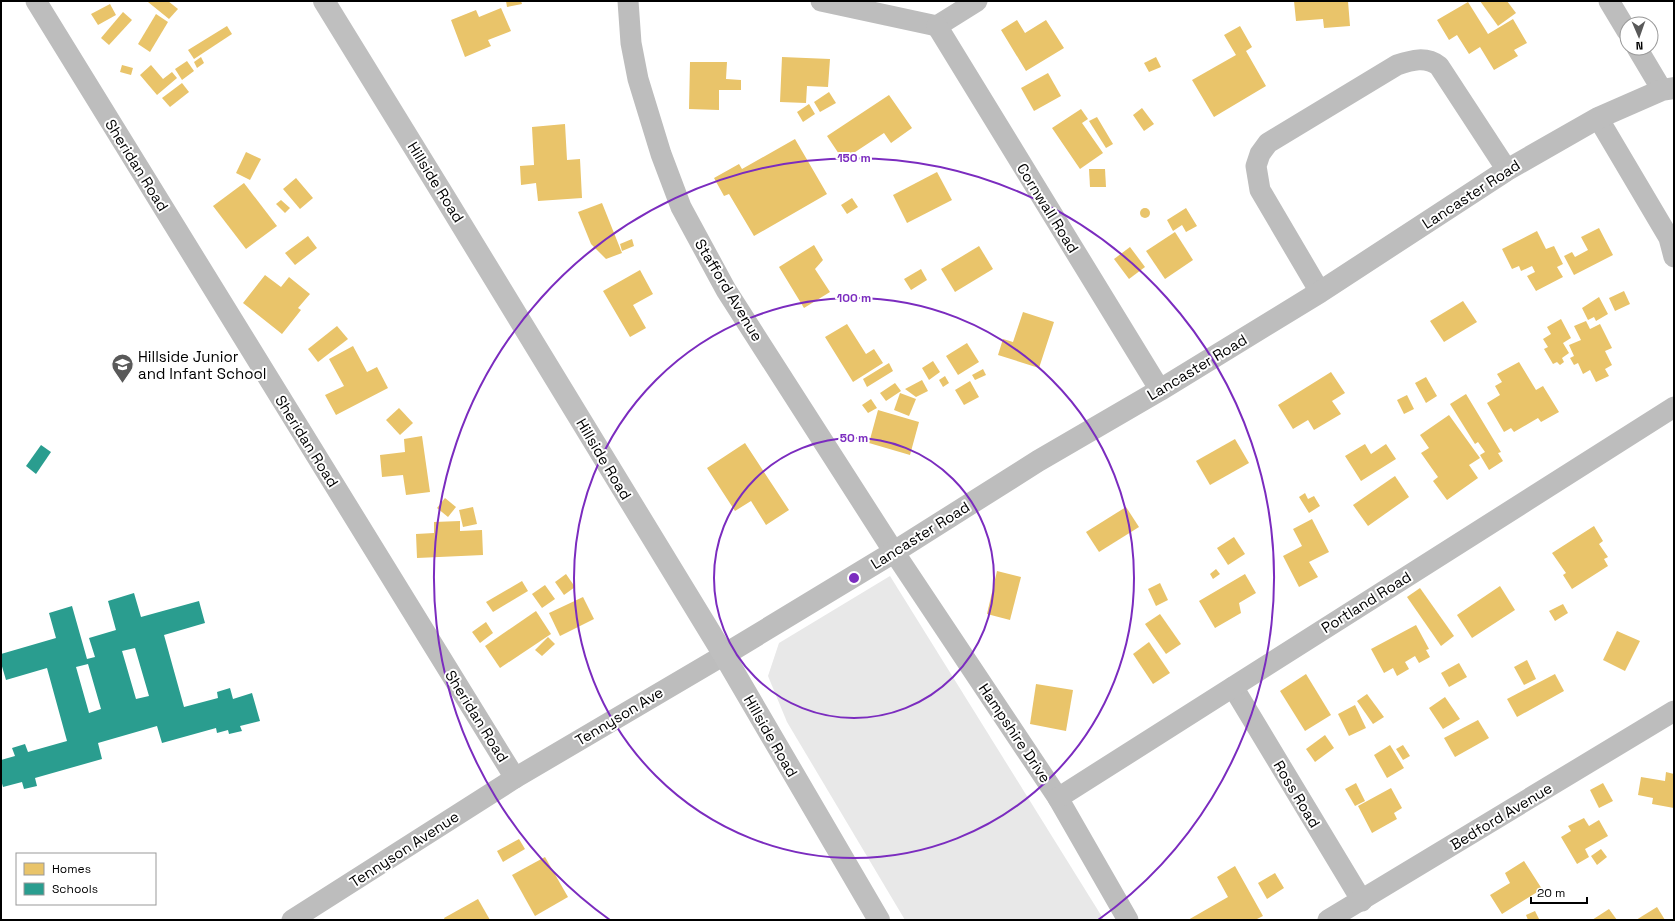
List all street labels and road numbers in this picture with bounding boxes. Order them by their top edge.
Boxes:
street label: Sheridan Road [101,116,173,214]
street label: Hillside Road [404,138,468,226]
street label: Lancaster Road [1418,155,1524,233]
street label: Cornwall Road [1013,160,1083,256]
street label: Stafford Avenue [691,235,767,345]
street label: Lancaster Road [1144,330,1250,404]
street label: Sheridan Road [271,392,343,490]
street label: Hillside Road [572,415,636,503]
street label: Lancaster Road [867,497,973,573]
street label: Portland Road [1318,567,1414,637]
street label: Sheridan Road [441,667,513,765]
street label: Hampshire Drive [975,680,1055,786]
street label: Tennyson Ave [571,682,667,750]
street label: Hillside Road [740,692,802,780]
street label: Ross Road [1269,757,1325,831]
street label: Bedford Avenue [1447,778,1556,854]
street label: Tennyson Avenue [346,806,462,891]

